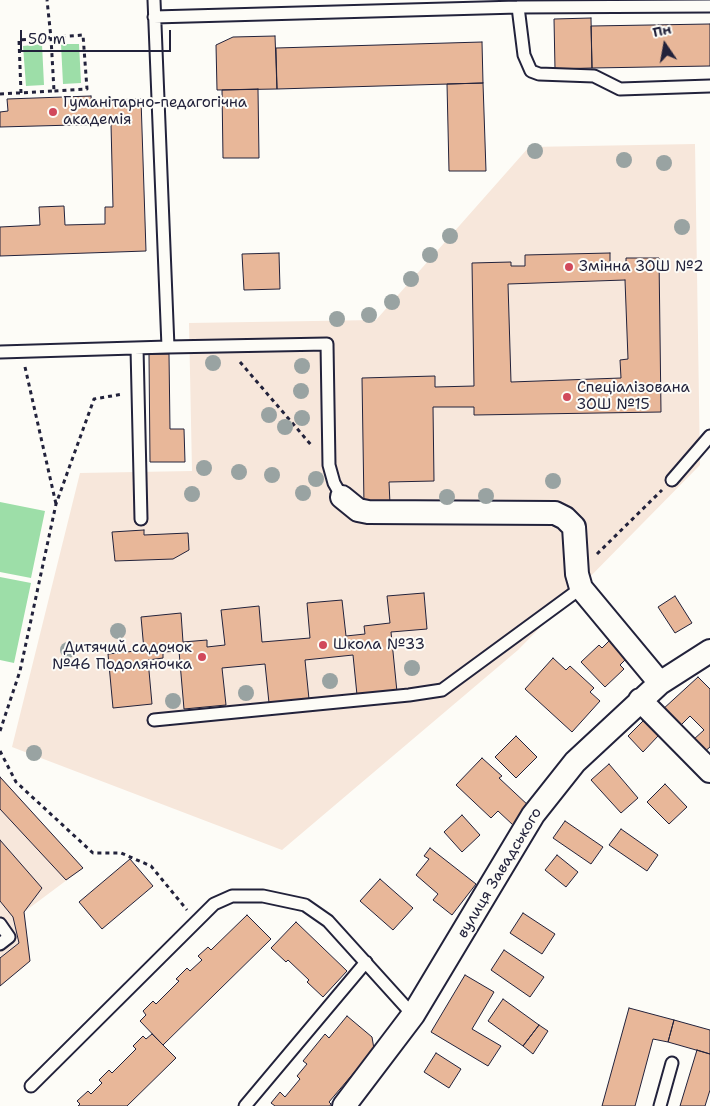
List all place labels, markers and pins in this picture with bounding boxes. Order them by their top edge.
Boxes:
place label: Гуманітарно-педагогічна академія [63,94,247,129]
marker: Гуманітарно-педагогічна академія [47,106,59,118]
place label: Змінна ЗОШ №2 [579,258,704,276]
marker: Змінна ЗОШ №2 [563,261,575,273]
place label: Спеціалізована ЗОШ №15 [577,379,690,414]
marker: Спеціалізована ЗОШ №15 [561,391,573,403]
place label: Школа №33 [333,636,425,654]
place label: Дитячий садочок №46 Подоляночка [52,639,192,674]
marker: Школа №33 [317,639,329,651]
marker: Дитячий садочок №46 Подоляночка [196,651,208,663]

